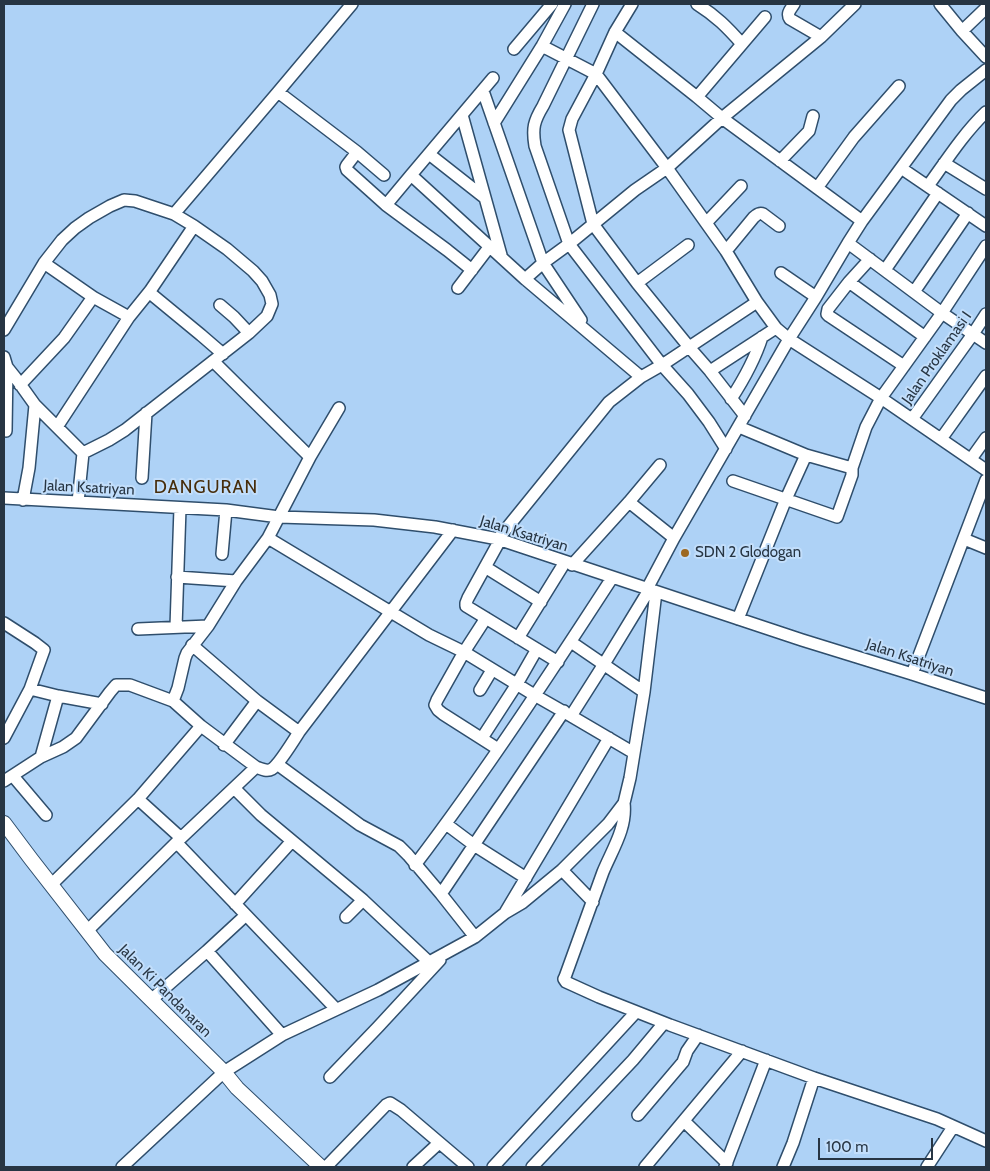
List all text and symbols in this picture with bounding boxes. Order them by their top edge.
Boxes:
street label: Jalan Proklamasi I [898,308,976,408]
street label: Jalan Ksatriyan [43,477,135,499]
district label: DANGURAN [153,477,259,499]
street label: Jalan Ksatriyan [478,512,570,556]
place label: SDN 2 Glodogan [695,544,801,562]
marker: SDN 2 Glodogan [679,547,691,559]
street label: Jalan Ksatriyan [864,635,956,681]
street label: Jalan Ki Pandanaran [115,941,215,1041]
scale bar [820,1128,935,1160]
text: 100 m [826,1138,868,1156]

